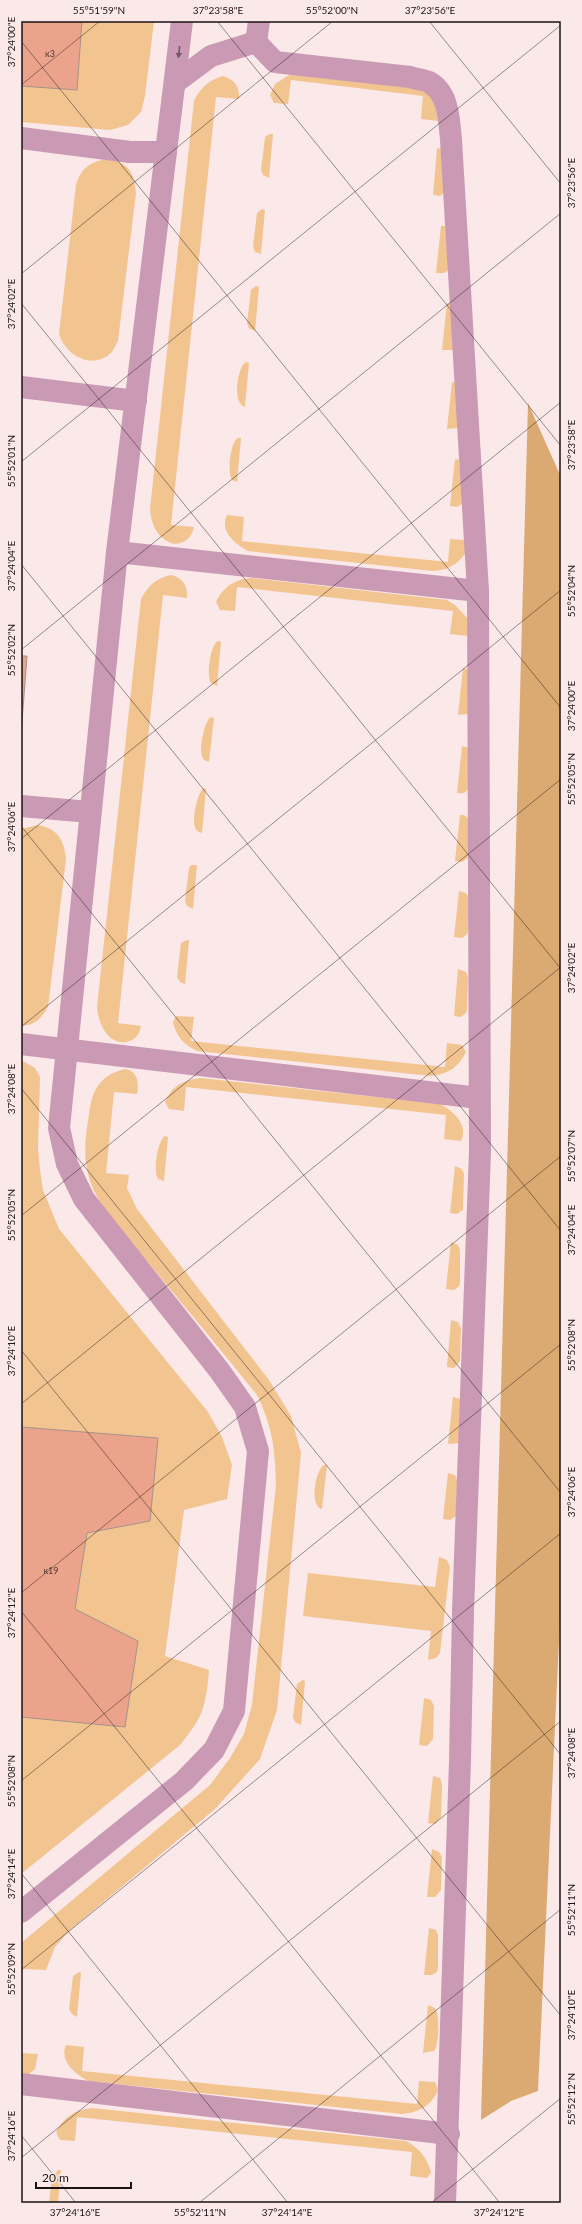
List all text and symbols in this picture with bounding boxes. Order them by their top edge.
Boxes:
text: 55°51'59"N [73,4,125,16]
text: 37°23'58"E [193,4,243,16]
text: 55°52'00"N [306,4,358,16]
text: 37°23'56"E [405,4,455,16]
text: 37°24'00"E [5,17,17,67]
one-way arrow [176,45,182,58]
house number: к3 [45,48,55,59]
text: 37°23'56"E [565,158,577,208]
text: 37°24'02"E [5,279,17,329]
text: 37°23'58"E [565,420,577,470]
text: 55°52'01"N [5,435,17,487]
text: 37°24'04"E [5,541,17,591]
text: 55°52'04"N [565,565,577,617]
text: 55°52'02"N [5,624,17,676]
text: 37°24'00"E [565,681,577,731]
text: 55°52'05"N [565,753,577,805]
text: 37°24'06"E [5,802,17,852]
text: 37°24'02"E [565,943,577,993]
text: 37°24'08"E [5,1064,17,1114]
text: 55°52'07"N [565,1130,577,1182]
text: 55°52'05"N [5,1189,17,1241]
text: 37°24'04"E [565,1205,577,1255]
text: 55°52'08"N [565,1319,577,1371]
text: 37°24'10"E [5,1326,17,1376]
text: 37°24'06"E [565,1467,577,1517]
house number: к19 [43,1565,59,1576]
text: 37°24'12"E [5,1588,17,1638]
text: 37°24'08"E [565,1728,577,1778]
text: 55°52'08"N [5,1755,17,1807]
text: 37°24'14"E [5,1849,17,1899]
text: 55°52'11"N [565,1884,577,1936]
text: 55°52'09"N [5,1943,17,1995]
text: 37°24'10"E [565,1990,577,2040]
text: 55°52'12"N [565,2073,577,2125]
text: 37°24'16"E [5,2111,17,2161]
scale bar [36,2164,131,2190]
text: 20 m [42,2170,69,2185]
text: 37°24'16"E [50,2206,100,2218]
text: 55°52'11"N [174,2206,226,2218]
text: 37°24'14"E [262,2206,312,2218]
text: 37°24'12"E [474,2206,524,2218]

